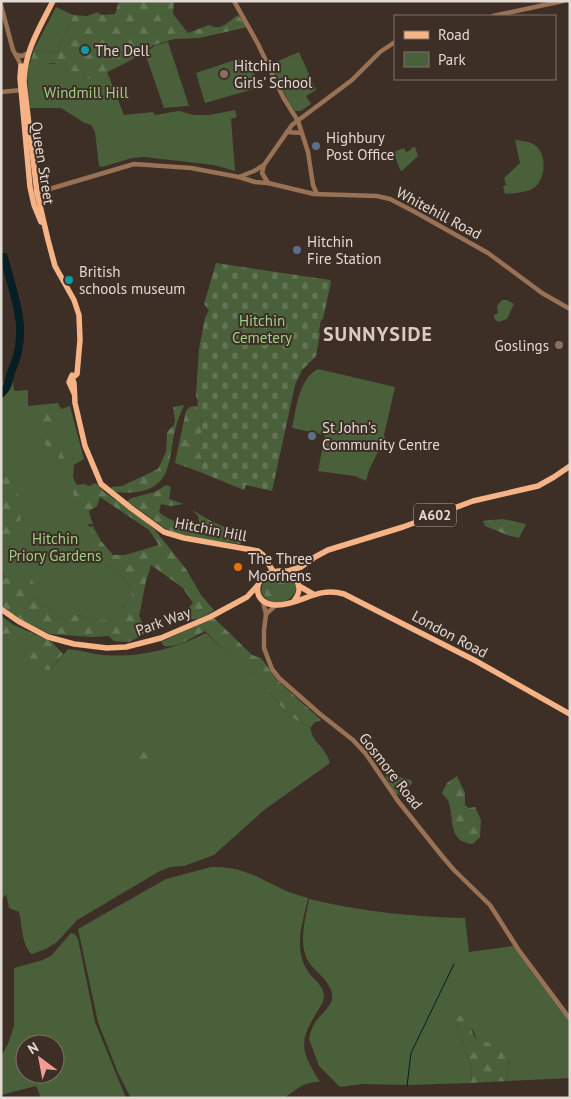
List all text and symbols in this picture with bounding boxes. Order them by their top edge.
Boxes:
legend [394,15,556,80]
text: Road [438,25,470,44]
place label: The Dell [95,41,150,60]
marker: The Dell [79,44,91,56]
text: Park [438,50,466,69]
place label: Hitchin Girls' School [234,56,313,92]
marker: Hitchin Girls' School [218,68,230,80]
park label: Windmill Hill [44,83,129,102]
street label: Queen Street [27,120,59,206]
place label: Highbury Post Office [326,128,394,164]
marker: Highbury Post Office [310,140,322,152]
street label: Whitehill Road [393,183,485,243]
place label: Hitchin Fire Station [307,232,381,268]
marker: Hitchin Fire Station [291,244,303,256]
place label: British schools museum [79,262,186,298]
marker: British schools museum [63,274,75,286]
park label: Hitchin Cemetery [232,311,292,347]
district label: SUNNYSIDE [323,321,433,347]
place label: Goslings [494,336,549,355]
marker: Goslings [553,339,565,351]
place label: St John's Community Centre [322,418,440,454]
marker: St John's Community Centre [306,430,318,442]
road number: A602 [414,504,456,526]
street label: Hitchin Hill [173,513,249,545]
park label: Hitchin Priory Gardens [9,529,101,565]
place label: The Three Moorhens [248,549,312,585]
marker: The Three Moorhens [232,561,244,573]
street label: Park Way [133,602,193,640]
street label: London Road [409,606,491,662]
street label: Gosmore Road [355,729,427,813]
north arrow [15,1034,65,1084]
text: N [24,1038,42,1058]

